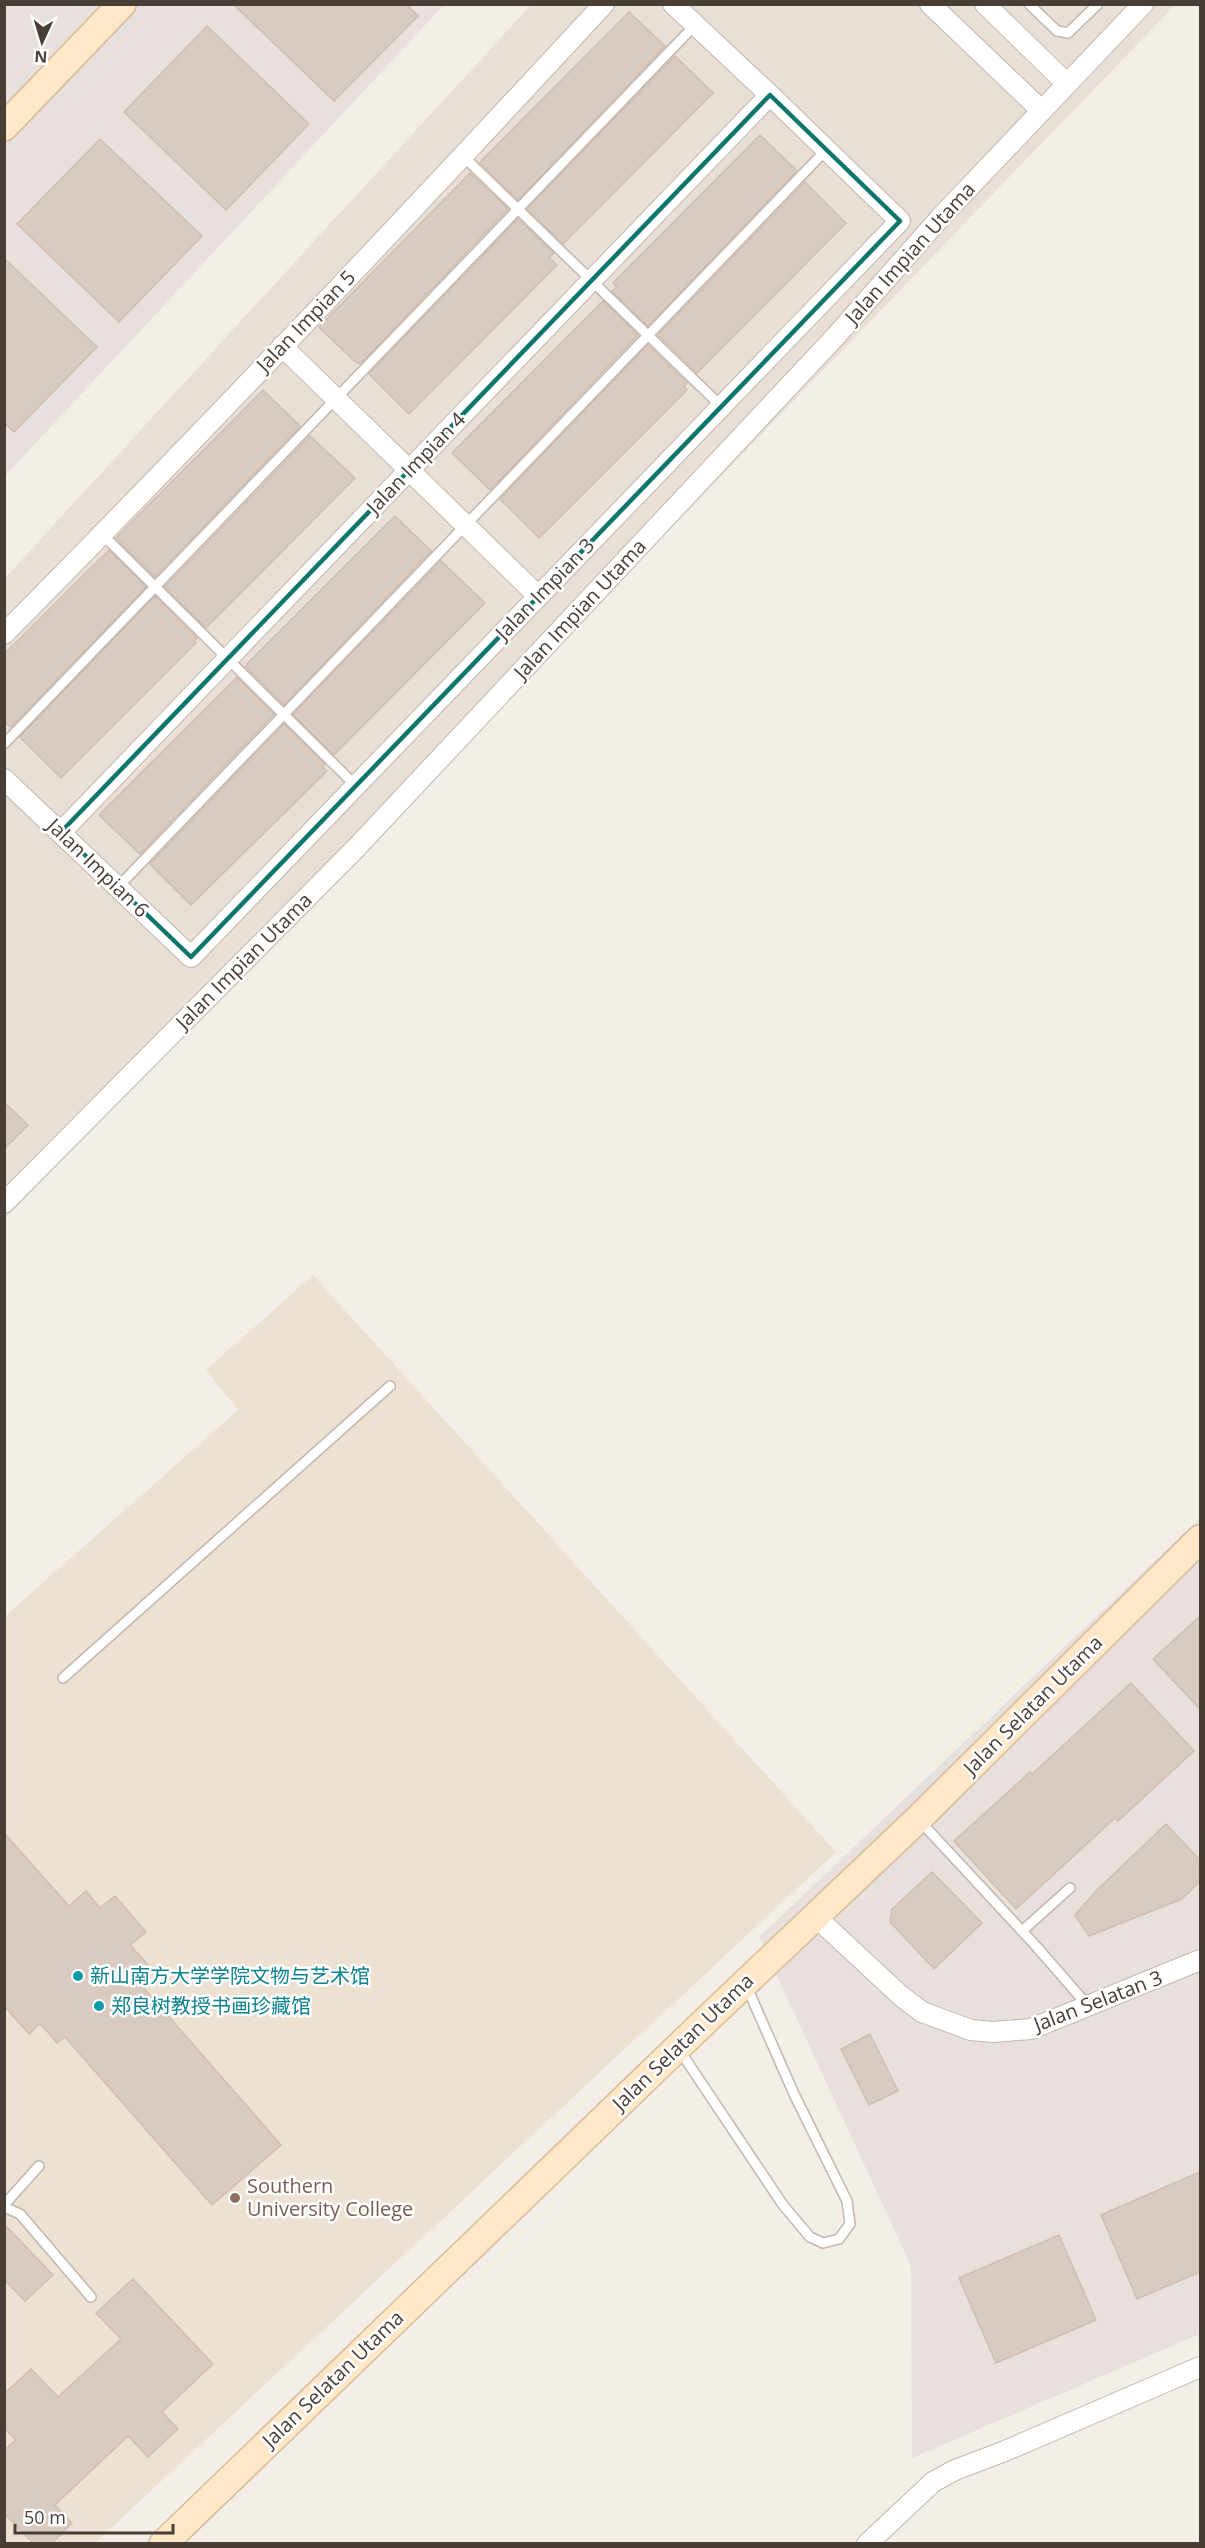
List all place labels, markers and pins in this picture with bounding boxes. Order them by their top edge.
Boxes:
place label: 新山南方大学学院文物与艺术馆 [90,1962,370,1989]
marker: 新山南方大学学院文物与艺术馆 [71,1969,85,1983]
place label: 郑良树教授书画珍藏馆 [111,1992,311,2019]
marker: 郑良树教授书画珍藏馆 [92,1999,106,2013]
place label: Southern University College [247,2172,413,2222]
marker: Southern University College [228,2191,242,2205]

